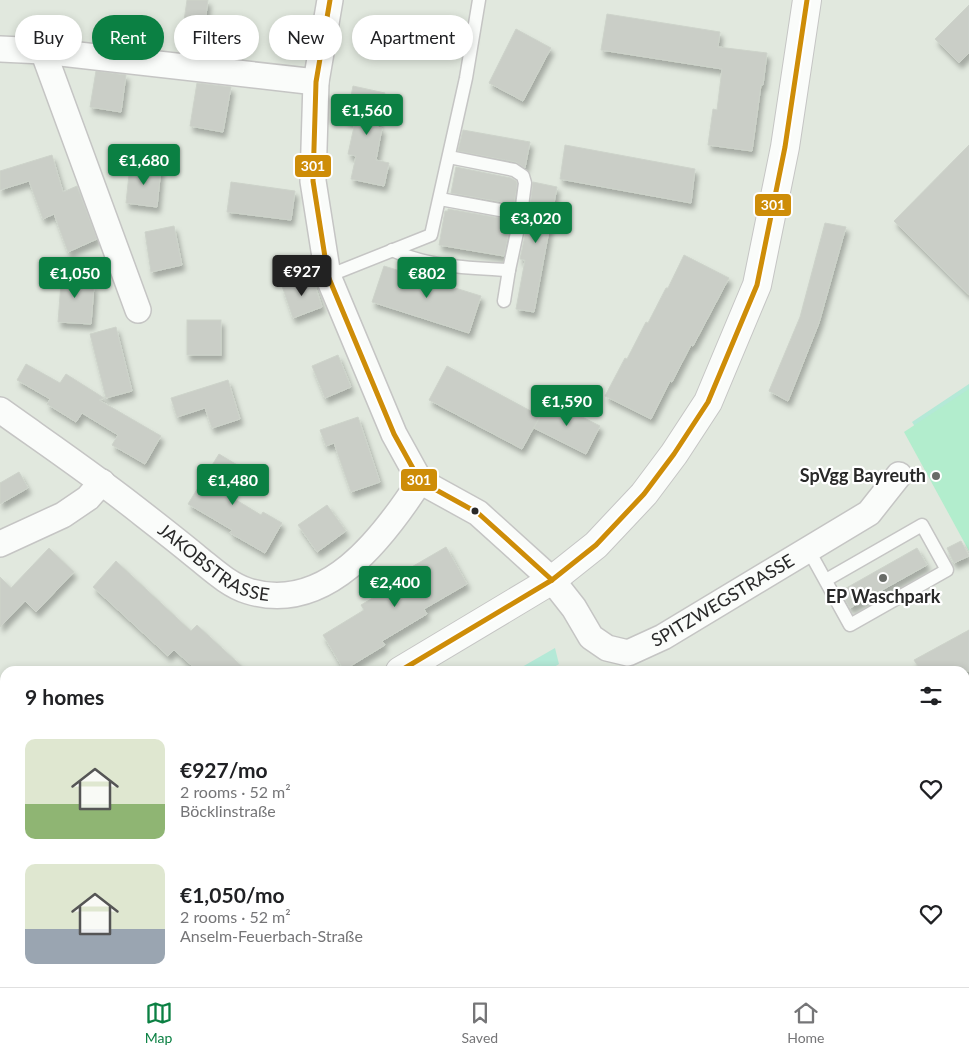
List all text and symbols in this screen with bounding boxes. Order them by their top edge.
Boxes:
chip: Buy [15,15,82,60]
chip: Rent [92,15,164,60]
chip: Filters [174,15,259,60]
chip: New [269,15,342,60]
chip: Apartment [352,15,473,60]
pin: €1,560 [326,94,408,136]
text: €1,560 [342,100,392,119]
pin: €1,680 [103,144,185,186]
text: €1,680 [119,150,169,169]
line badge: 301 [294,154,332,178]
text: 301 [301,157,325,174]
line badge: 301 [754,193,792,217]
text: 301 [761,196,785,213]
pin: €3,020 [495,202,577,244]
text: €3,020 [511,208,561,227]
pin: €927 [272,254,332,297]
pin: €1,050 [34,256,116,299]
pin: €802 [397,256,457,299]
text: €927 [283,261,321,280]
text: €1,050 [50,263,100,282]
text: €802 [408,263,446,282]
pin: €1,590 [526,384,608,427]
text: €1,590 [542,391,592,410]
pin: €1,480 [192,464,274,506]
place label: SpVgg Bayreuth [800,464,926,486]
line badge: 301 [400,468,438,492]
text: €1,480 [208,470,258,489]
marker: SpVgg Bayreuth [930,470,942,482]
text: 301 [407,471,431,488]
unlabelled marker [470,506,480,516]
street label: JAKOBSTRASSE [154,518,271,605]
street label: SPITZWEGSTRASSE [648,549,798,651]
pin: €2,400 [354,566,436,608]
text: €2,400 [370,572,420,591]
marker: EP Waschpark [877,572,889,584]
place label: EP Waschpark [826,585,941,607]
icon: filters [917,682,945,710]
text: 9 homes [25,684,104,709]
text: €927/mo [180,757,268,782]
icon: home [65,759,125,819]
icon: heart [917,775,945,803]
text: 2 rooms · 52 m² [180,782,291,801]
text: Böcklinstraße [180,801,276,820]
text: €1,050/mo [180,882,285,907]
icon: home [65,884,125,944]
icon: heart [917,900,945,928]
text: 2 rooms · 52 m² [180,907,291,926]
text: Anselm-Feuerbach-Straße [180,926,363,945]
tab: Map [145,999,173,1046]
tab: Saved [462,999,498,1046]
tab: Home [787,999,824,1046]

